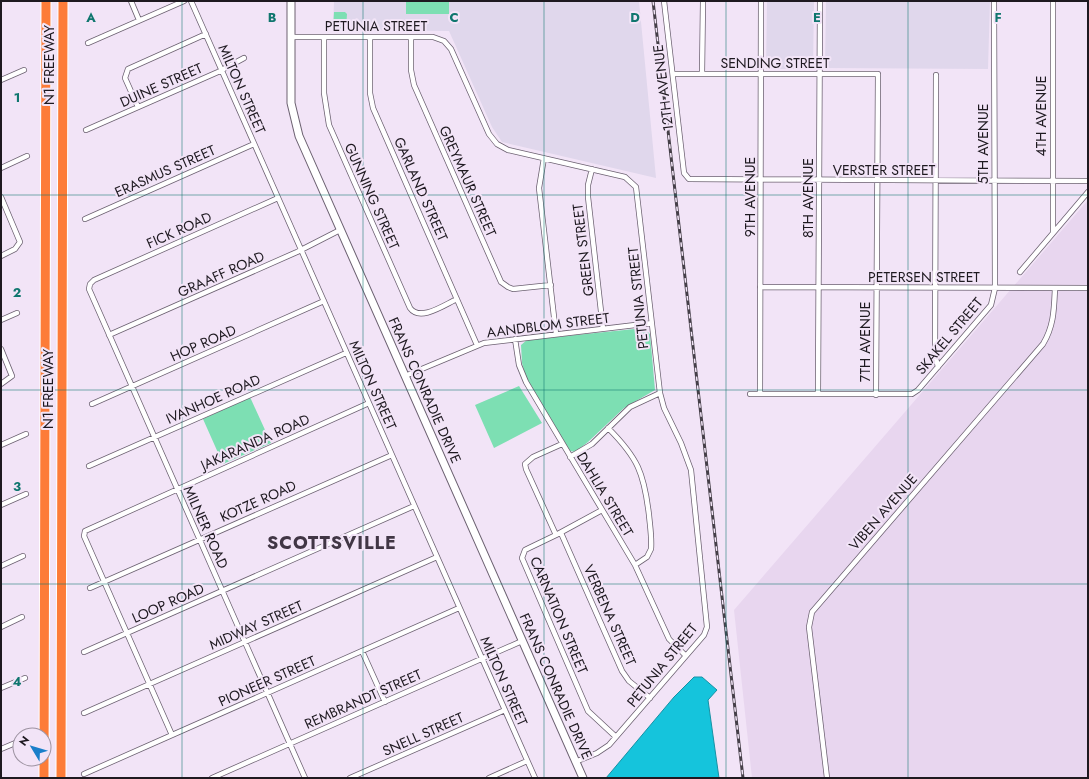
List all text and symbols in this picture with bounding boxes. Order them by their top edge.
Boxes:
text: A [85,8,96,27]
text: B [268,8,277,27]
text: C [449,8,459,27]
text: D [630,8,640,27]
text: E [813,8,821,27]
text: F [994,8,1002,27]
street label: PETUNIA STREET [325,16,428,36]
street label: N1 FREEWAY [39,25,59,105]
street label: MILTON STREET [213,41,271,137]
street label: 12TH AVENUE [648,44,678,132]
street label: SENDING STREET [720,53,830,73]
street label: DUINE STREET [117,58,206,112]
street label: 4TH AVENUE [1031,76,1051,156]
text: 1 [14,88,20,107]
street label: 5TH AVENUE [973,104,993,184]
street label: GREYMAUR STREET [435,122,502,240]
street label: GARLAND STREET [389,134,453,245]
street label: ERASMUS STREET [111,140,219,202]
street label: GUNNING STREET [340,140,405,253]
street label: 9TH AVENUE [740,157,760,237]
street label: 8TH AVENUE [798,158,818,238]
street label: VERSTER STREET [833,160,936,180]
street label: GREEN STREET [567,202,599,297]
street label: FICK ROAD [143,207,215,253]
street label: GRAAFF ROAD [174,246,268,302]
street label: PETUNIA STREET [623,246,653,350]
street label: PETERSEN STREET [868,267,980,287]
text: 2 [13,283,21,302]
street label: SKAKEL STREET [911,293,987,379]
street label: 7TH AVENUE [855,302,875,382]
street label: AANDBLOM STREET [485,307,611,342]
street label: FRANS CONRADIE DRIVE [384,314,466,466]
street label: HOP ROAD [167,320,239,366]
street label: MILTON STREET [344,337,402,433]
street label: N1 FREEWAY [38,349,58,429]
street label: IVANHOE ROAD [163,369,263,429]
street label: JAKARANDA ROAD [195,409,313,476]
street label: DAHLIA STREET [572,448,638,540]
street label: VIBEN AVENUE [844,469,922,555]
street label: KOTZE ROAD [217,475,299,527]
text: 3 [13,477,21,496]
street label: MILNER ROAD [179,482,233,572]
district label: SCOTTSVILLE [267,530,397,556]
street label: CARNATION STREET [525,553,593,677]
street label: VERBENA STREET [579,561,641,669]
street label: LOOP ROAD [129,578,207,628]
street label: MIDWAY STREET [206,595,306,655]
street label: FRANS CONRADIE DRIVE [515,610,597,762]
street label: PETUNIA STREET [622,619,702,711]
street label: MILTON STREET [475,633,533,729]
street label: PIONEER STREET [215,650,319,711]
street label: REMBRANDT STREET [301,664,425,734]
text: 4 [12,672,22,691]
street label: SNELL STREET [379,707,467,761]
north arrow [12,727,52,767]
text: N [15,732,33,749]

